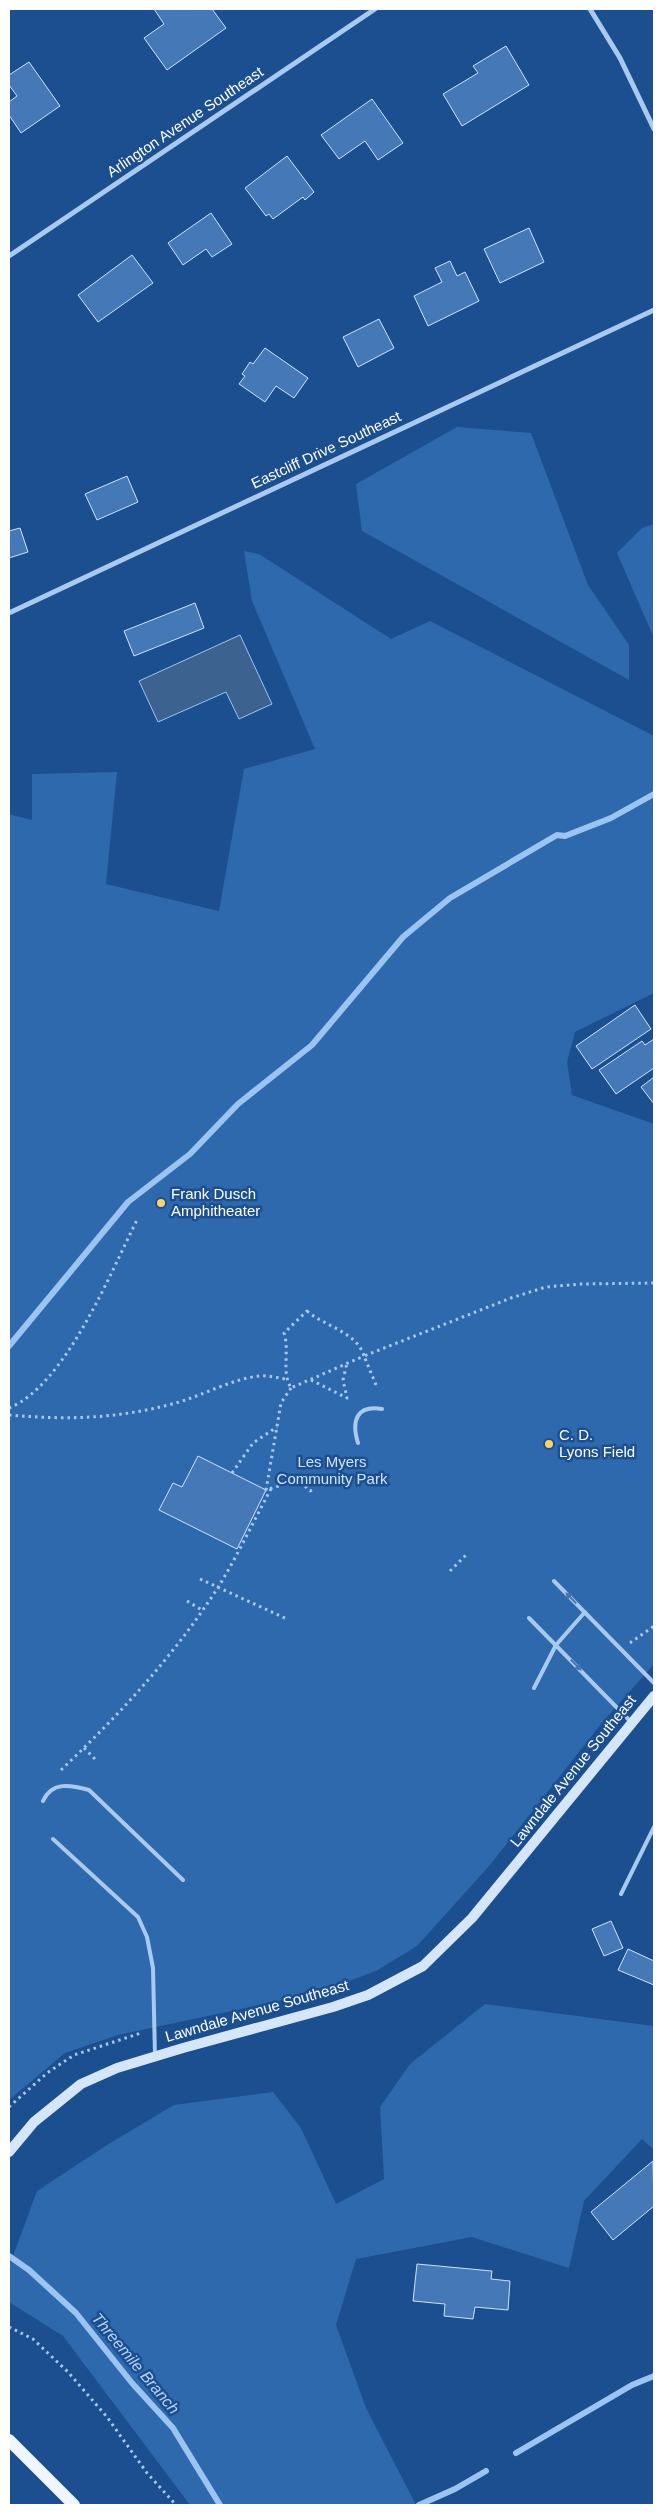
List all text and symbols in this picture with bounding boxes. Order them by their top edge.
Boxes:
street label: Arlington Avenue Southeast [103,62,267,180]
street label: Eastcliff Drive Southeast [248,407,404,492]
place label: Frank Dusch Amphitheater [171,1185,260,1219]
marker: Frank Dusch Amphitheater [155,1197,167,1209]
place label: C. D. Lyons Field [559,1426,635,1460]
marker: C. D. Lyons Field [543,1438,555,1450]
park label: Les Myers Community Park [277,1453,388,1487]
one-way arrow [565,1593,577,1605]
one-way arrow [570,1659,582,1671]
street label: Lawndale Avenue Southeast [506,1691,639,1850]
street label: Lawndale Avenue Southeast [163,1976,351,2045]
water label: Threemile Branch [89,2309,183,2417]

